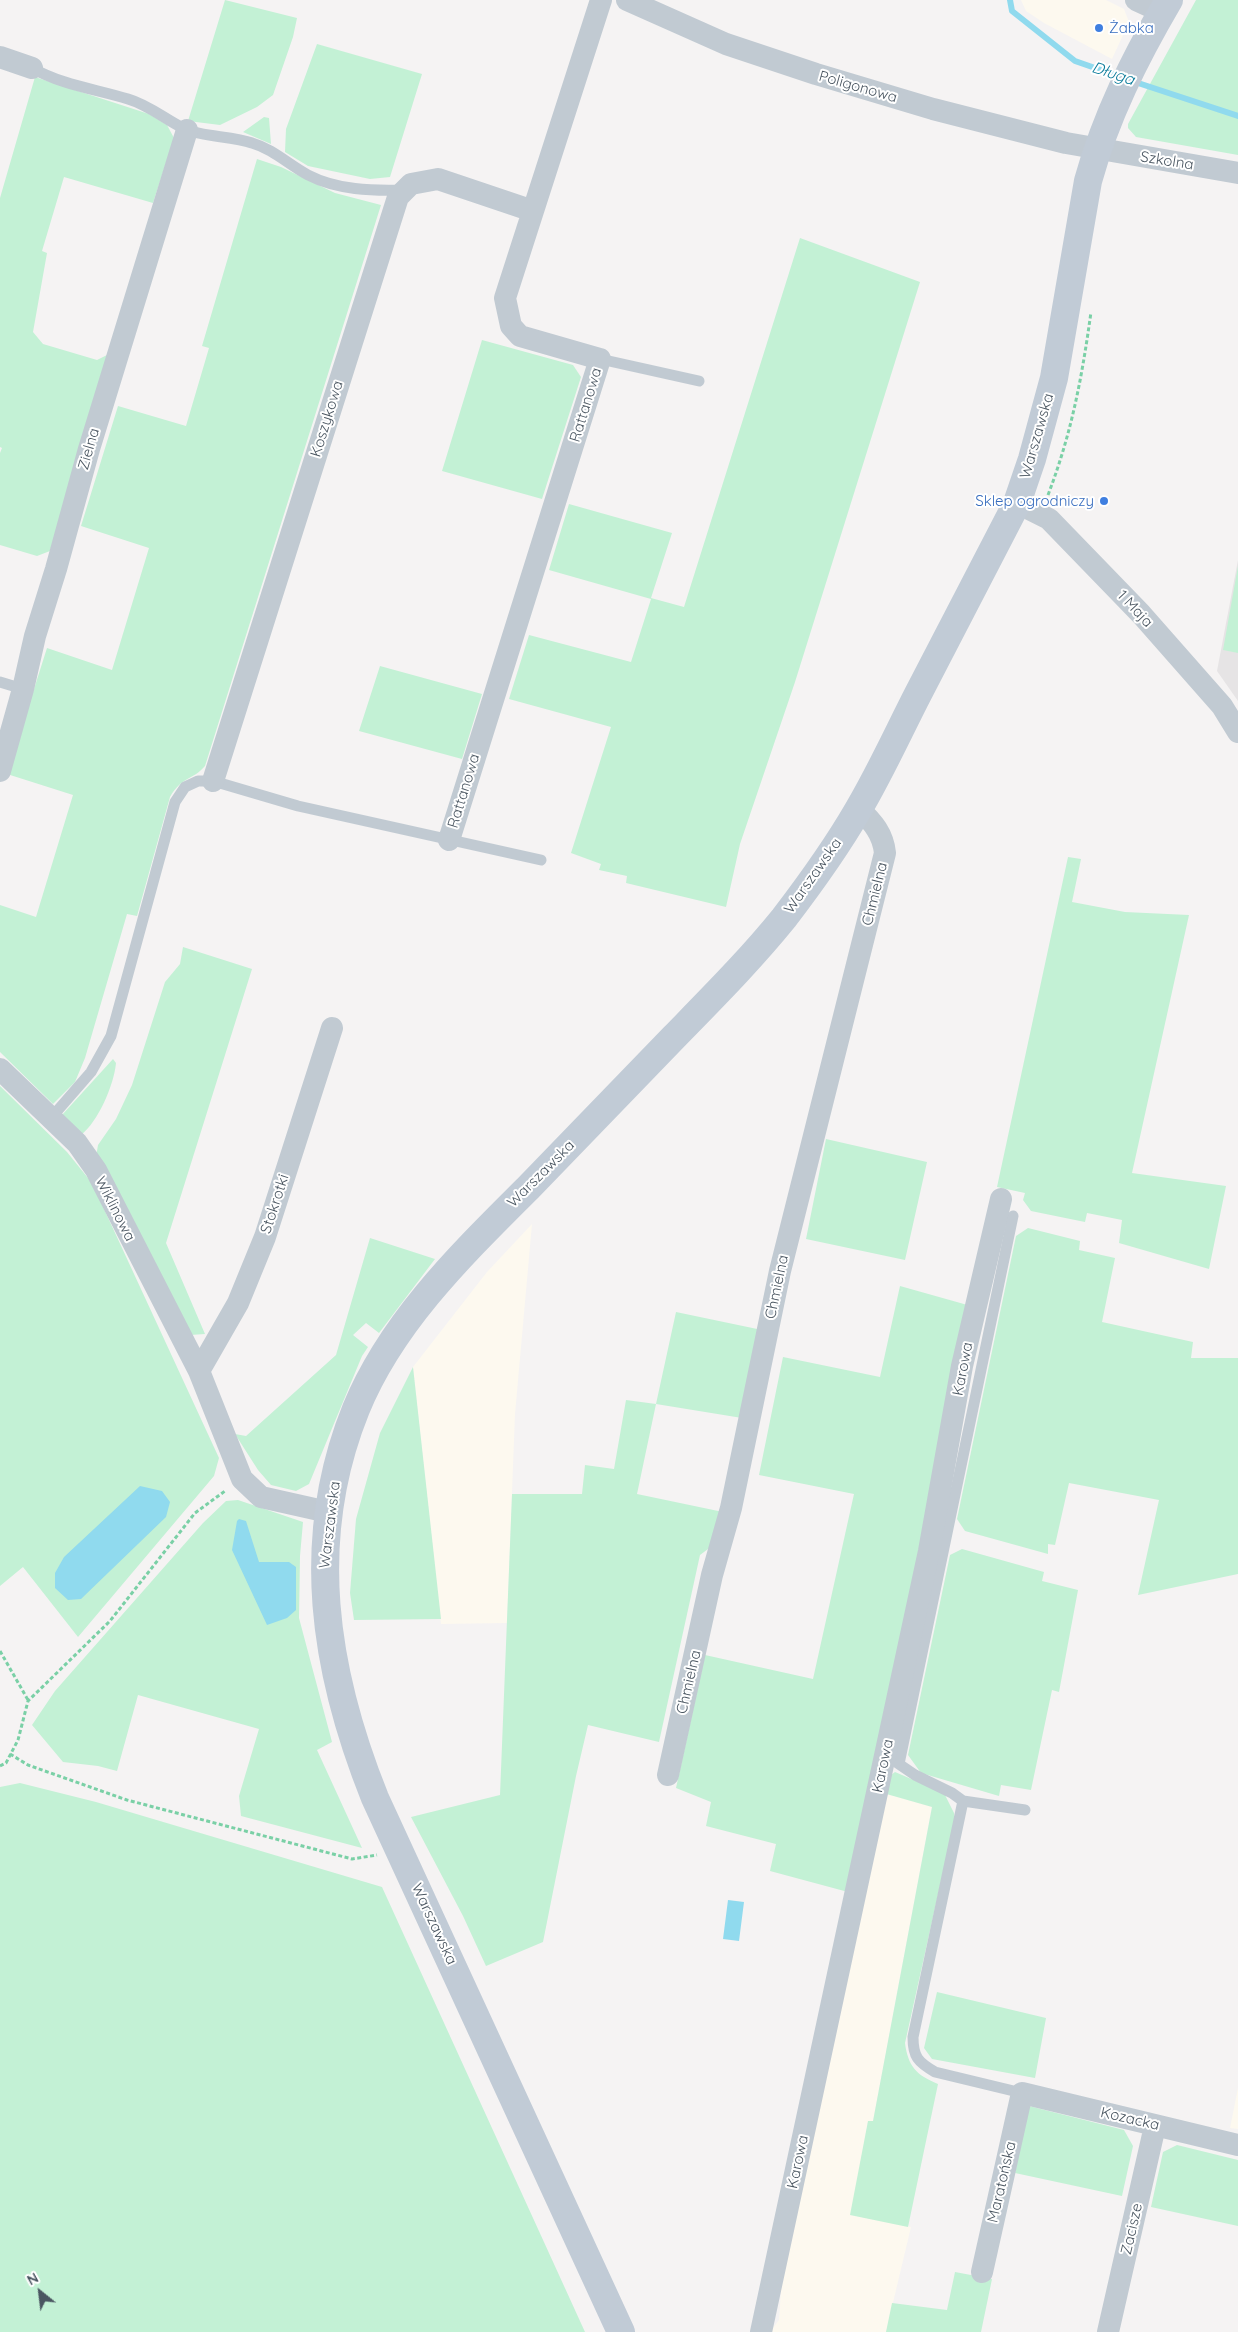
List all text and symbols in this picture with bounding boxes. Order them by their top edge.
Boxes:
place label: Żabka [1109,19,1154,37]
marker: Żabka [1093,22,1105,34]
water label: Długa [1089,58,1137,90]
street label: Poligonowa [817,67,899,107]
street label: Szkolna [1139,148,1195,174]
street label: Rattanowa [566,366,606,444]
street label: Koszykowa [307,379,347,459]
street label: Warszawska [1016,391,1058,481]
street label: Zielna [74,426,104,472]
place label: Sklep ogrodniczy [975,492,1094,510]
marker: Sklep ogrodniczy [1098,495,1110,507]
street label: 1 Maja [1113,587,1157,631]
street label: Rattanowa [444,752,484,830]
street label: Warszawska [780,835,846,917]
street label: Chmielna [858,860,892,928]
street label: Warszawska [504,1137,578,1211]
street label: Stokrotki [257,1172,293,1236]
street label: Wiklinowa [91,1174,139,1244]
street label: Chmielna [761,1253,793,1321]
street label: Karowa [949,1341,977,1397]
street label: Warszawska [316,1480,344,1570]
street label: Chmielna [673,1648,705,1716]
street label: Karowa [869,1738,897,1794]
street label: Warszawska [407,1880,461,1968]
street label: Kozacka [1099,2104,1161,2134]
street label: Karowa [784,2134,812,2190]
street label: Maratońska [984,2140,1020,2224]
street label: Zacisze [1117,2202,1147,2256]
north arrow [15,2267,65,2317]
text: N [24,2269,42,2289]

